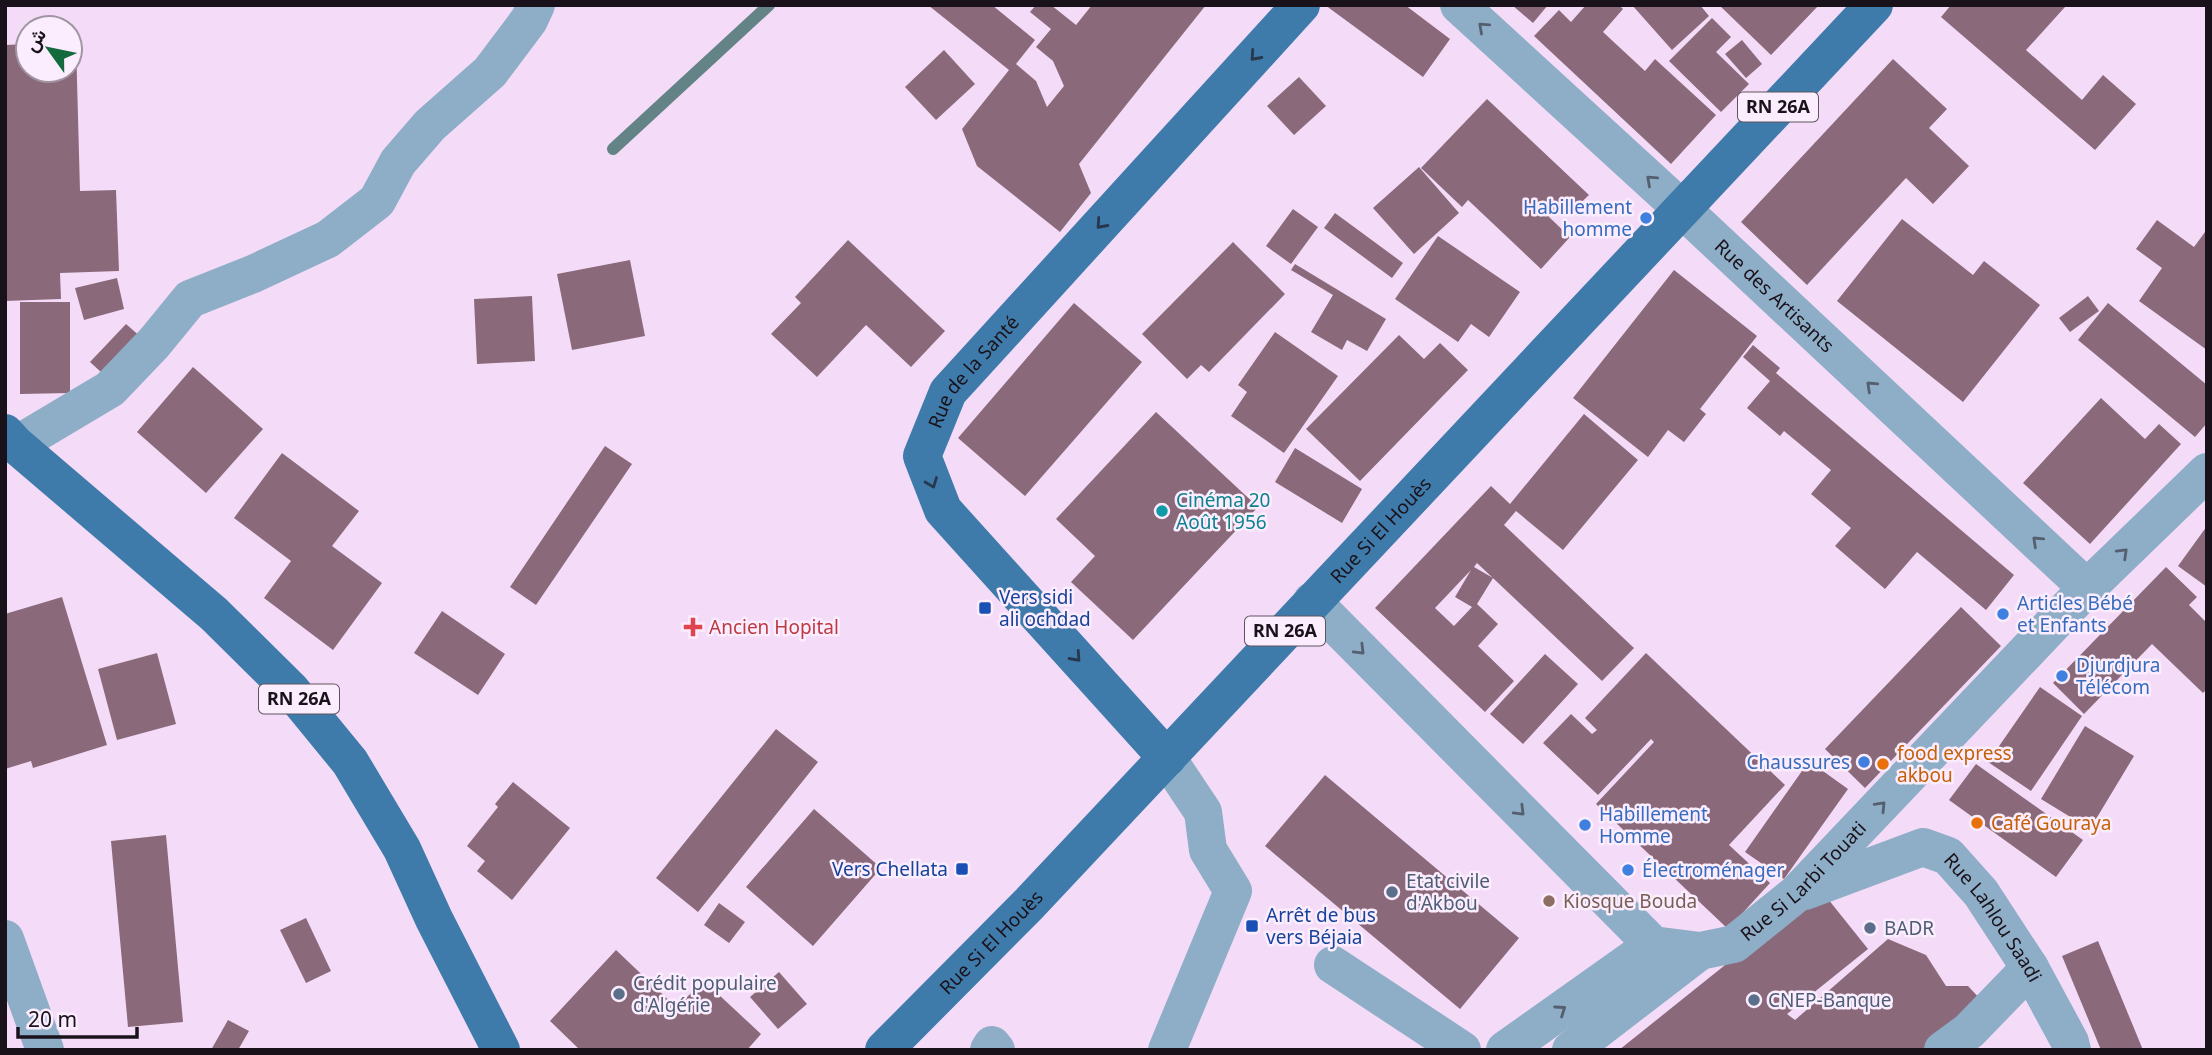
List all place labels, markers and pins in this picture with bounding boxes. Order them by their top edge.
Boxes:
place label: Habillement homme [1523,194,1632,242]
marker: Habillement homme [1638,210,1654,226]
place label: Cinéma 20 Août 1956 [1176,487,1270,535]
marker: Cinéma 20 Août 1956 [1154,503,1170,519]
place label: Vers sidi ali ochdad [999,584,1091,632]
place label: Articles Bébé et Enfants [2017,590,2133,638]
marker: Vers sidi ali ochdad [977,600,993,616]
marker: Articles Bébé et Enfants [1995,606,2011,622]
place label: Ancien Hopital [709,614,839,640]
marker: Ancien Hopital [683,617,703,637]
place label: Djurdjura Télécom [2076,652,2160,700]
marker: Djurdjura Télécom [2054,668,2070,684]
place label: food express akbou [1897,740,2012,788]
place label: Chaussures [1747,749,1850,775]
marker: Chaussures [1856,754,1872,770]
marker: food express akbou [1875,756,1891,772]
place label: Habillement Homme [1599,801,1708,849]
place label: Café Gouraya [1991,810,2111,836]
marker: Café Gouraya [1969,815,1985,831]
marker: Habillement Homme [1577,817,1593,833]
place label: Vers Chellata [832,856,948,882]
place label: Électroménager [1642,857,1784,883]
marker: Vers Chellata [954,861,970,877]
marker: Électroménager [1620,862,1636,878]
place label: Etat civile d'Akbou [1406,868,1490,916]
marker: Etat civile d'Akbou [1384,884,1400,900]
place label: Kiosque Bouda [1563,888,1697,914]
marker: Kiosque Bouda [1541,893,1557,909]
place label: Arrêt de bus vers Béjaia [1266,902,1376,950]
place label: BADR [1884,915,1934,941]
marker: Arrêt de bus vers Béjaia [1244,918,1260,934]
marker: BADR [1862,920,1878,936]
place label: Crédit populaire d'Algérie [633,970,777,1018]
marker: Crédit populaire d'Algérie [611,986,627,1002]
place label: CNEP-Banque [1768,987,1892,1013]
marker: CNEP-Banque [1746,992,1762,1008]

